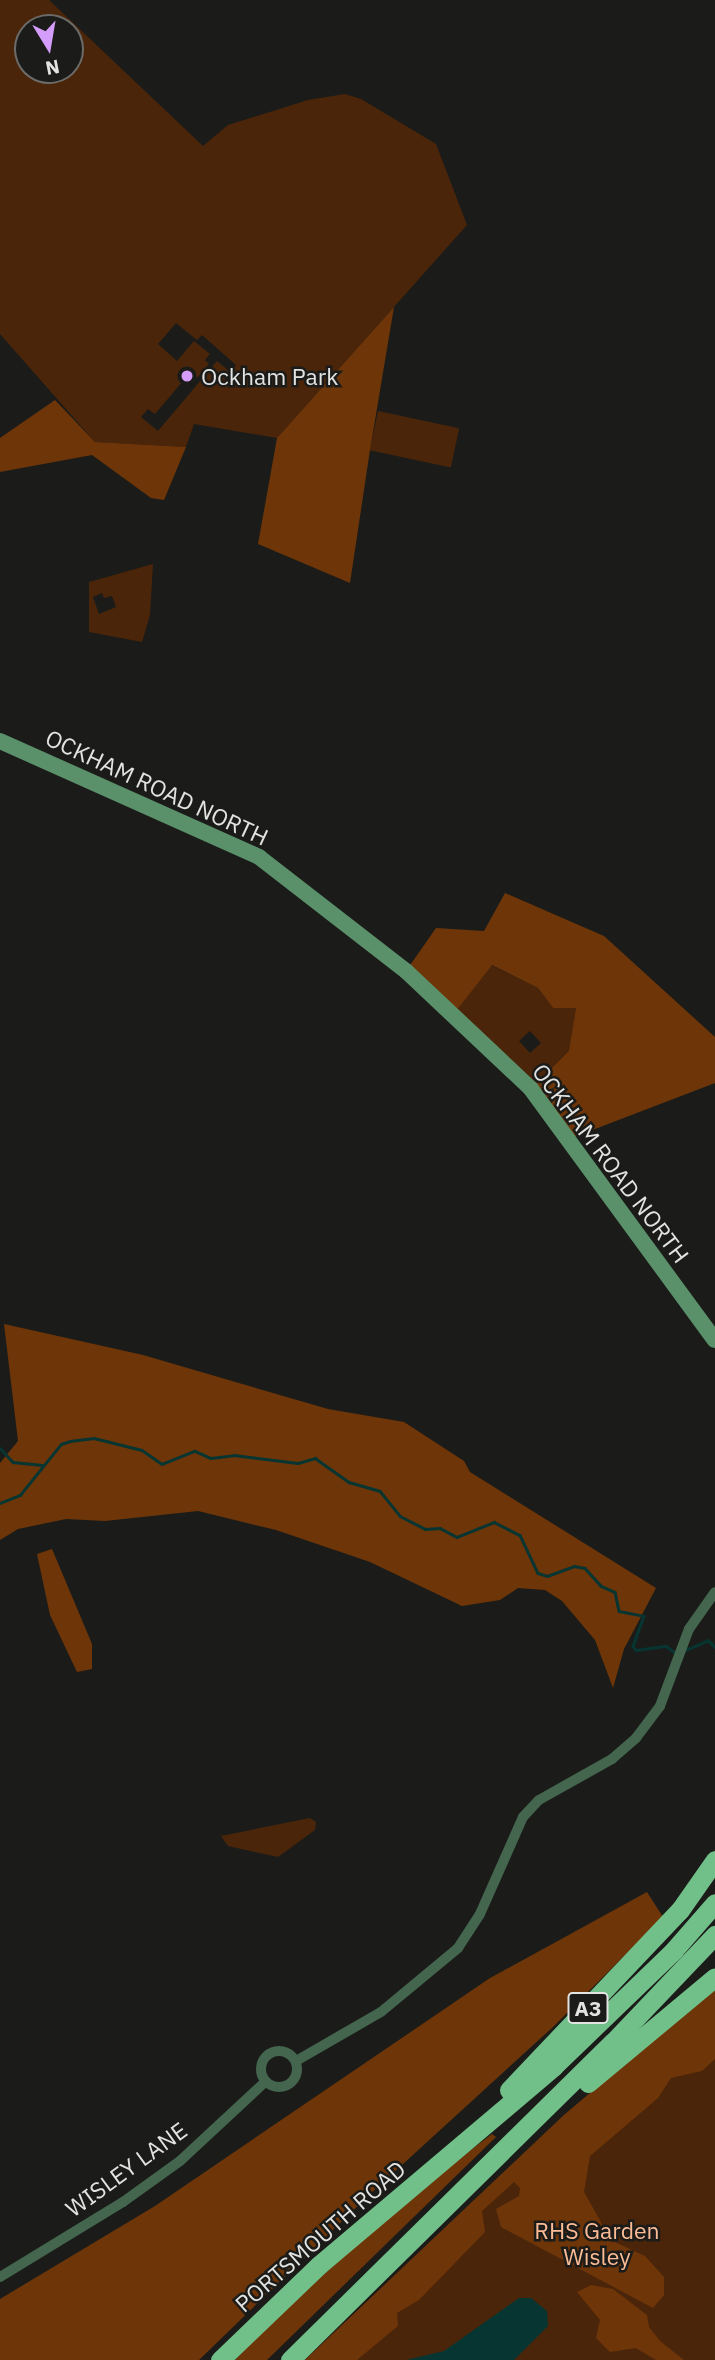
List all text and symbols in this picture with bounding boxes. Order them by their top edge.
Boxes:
north arrow [14,14,84,84]
text: N [44,55,62,81]
place label: Ockham Park [201,362,338,390]
marker: Ockham Park [179,368,195,384]
street label: OCKHAM ROAD NORTH [41,723,273,851]
street label: OCKHAM ROAD NORTH [527,1058,695,1268]
road number: A3 [567,1990,609,2025]
street label: WISLEY LANE [60,2116,192,2222]
street label: PORTSMOUTH ROAD [229,2155,411,2317]
park label: RHS Garden Wisley [534,2216,660,2270]

